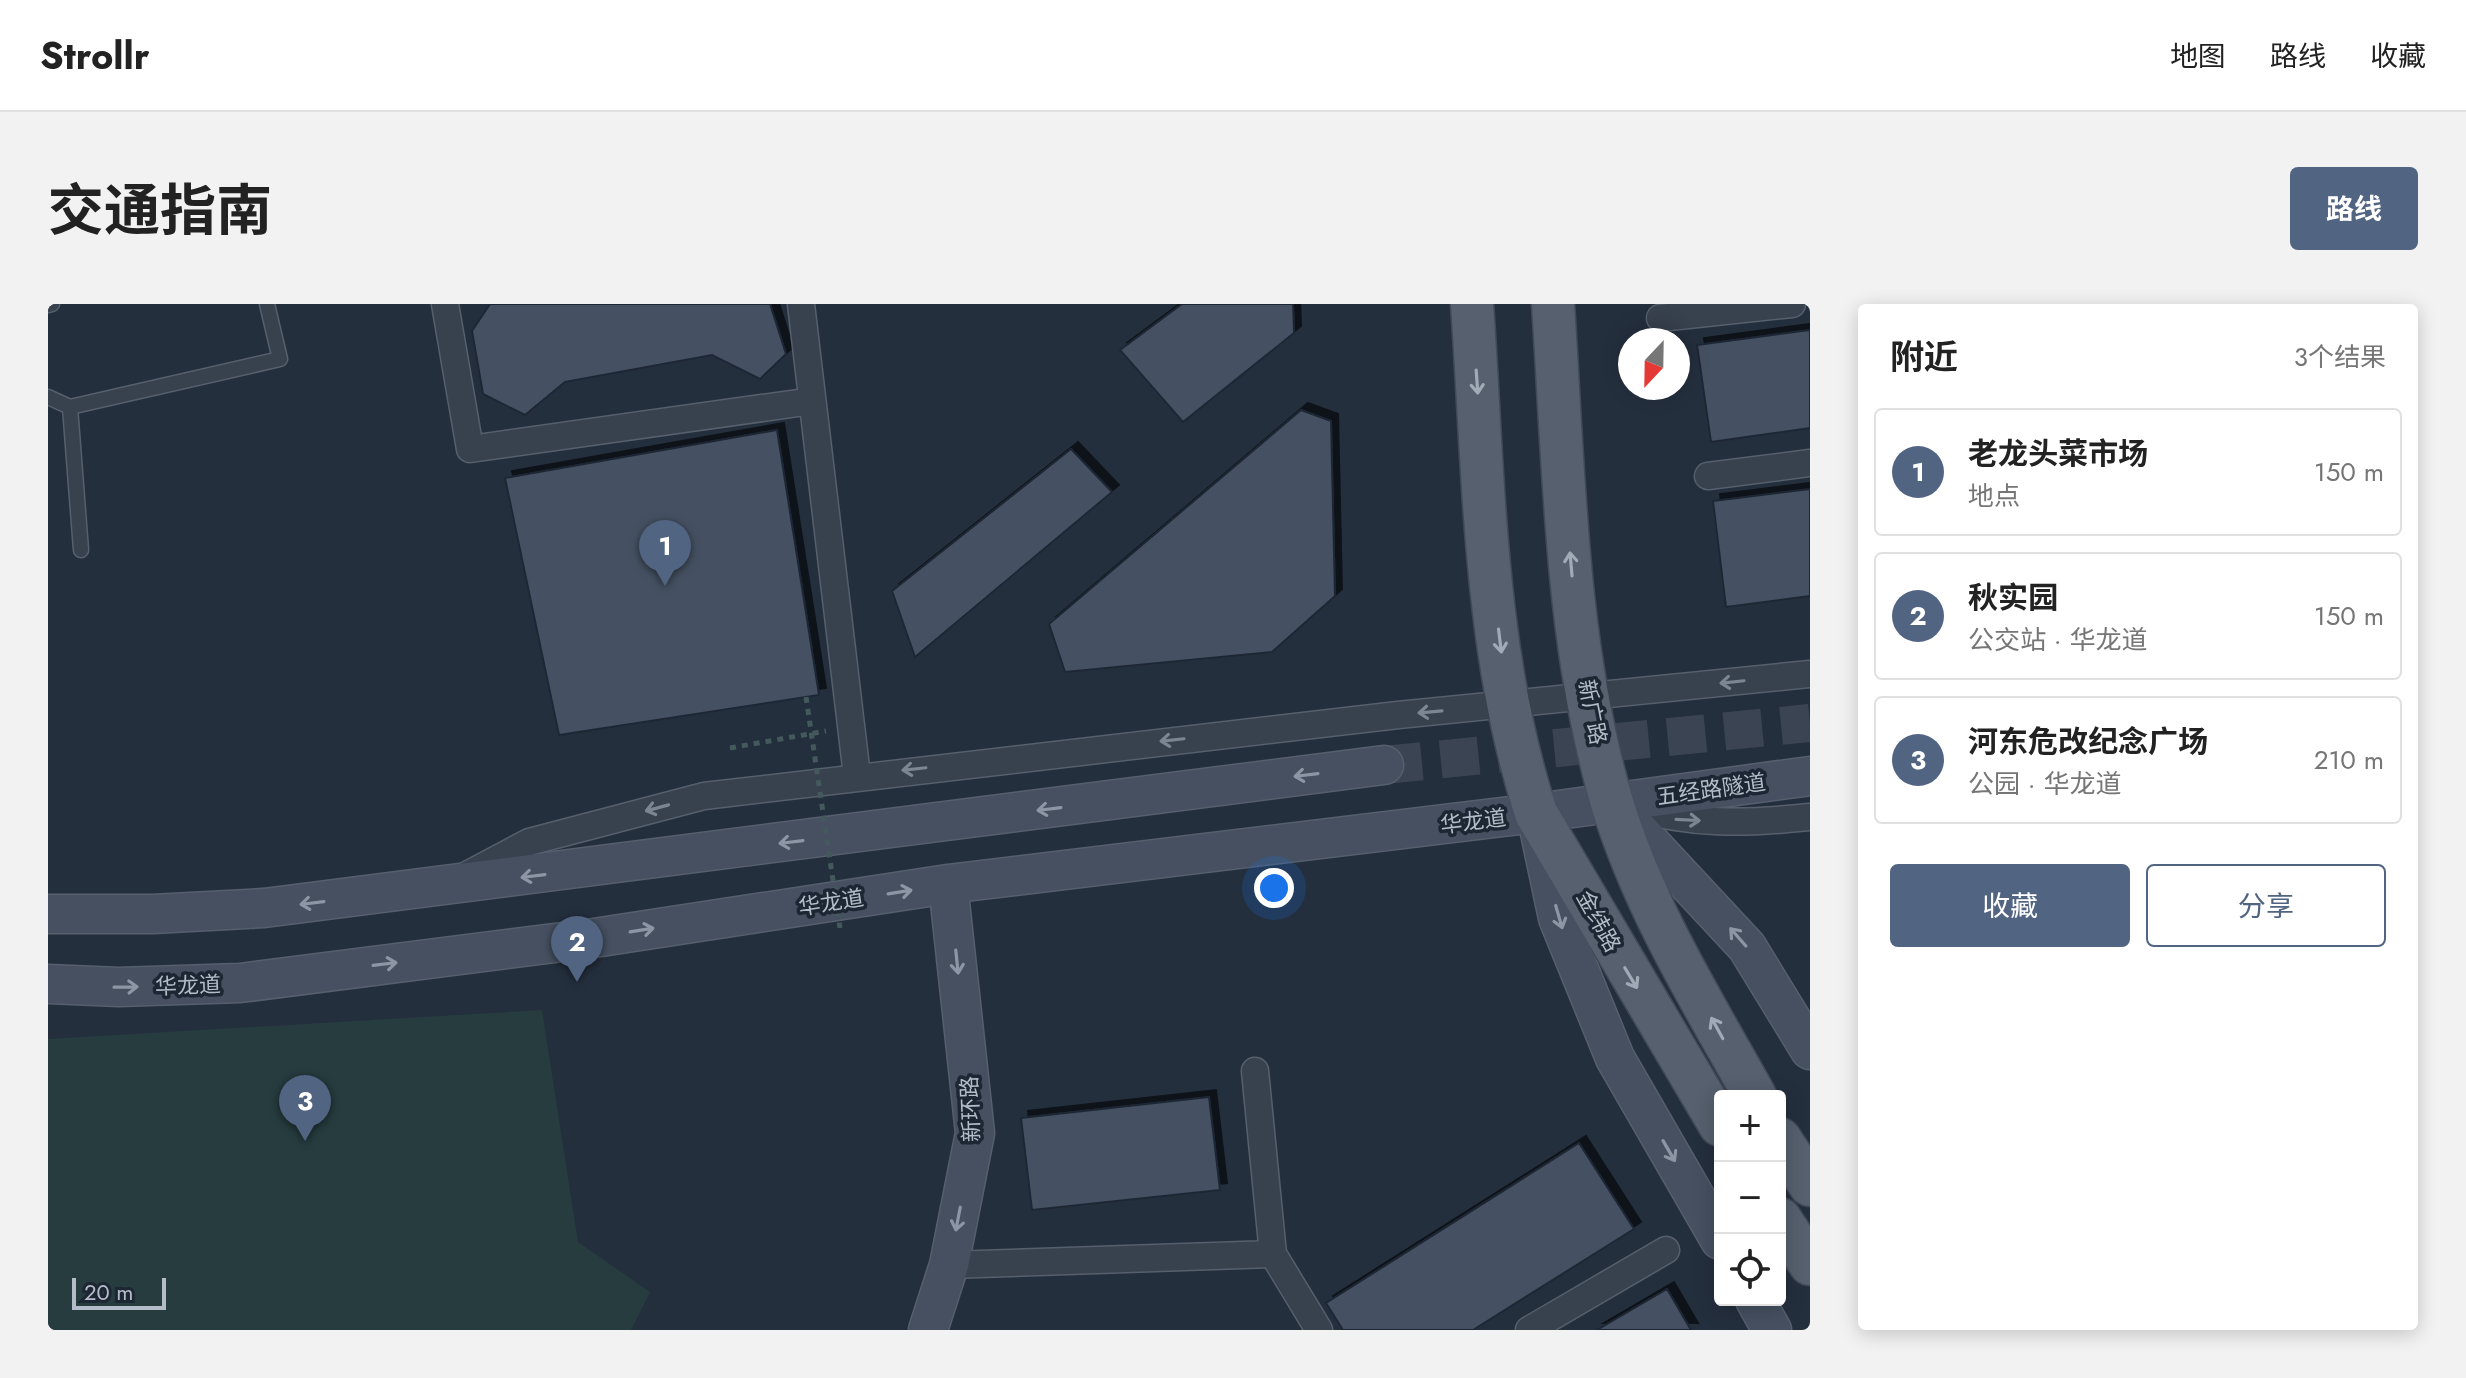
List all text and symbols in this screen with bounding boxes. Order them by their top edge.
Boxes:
text: Strollr [40,28,149,83]
text: 地图 [2170,36,2226,77]
text: 路线 [2270,36,2326,77]
text: 收藏 [2370,36,2426,77]
button: 路线 [2290,167,2418,250]
text: 交通指南 [48,170,272,251]
north arrow [1618,328,1690,400]
text: 附近 [1890,333,1958,382]
text: 3个结果 [2294,338,2386,376]
one-way arrow [1470,368,1485,395]
text: 老龙头菜市场 [1968,432,2148,475]
text: 1 [1911,453,1925,491]
text: 150 m [2314,453,2384,491]
text: 地点 [1968,477,2020,515]
pin: 1 [639,520,691,586]
one-way arrow [1563,551,1578,578]
text: 秋实园 [1968,576,2058,619]
text: 2 [1909,597,1927,635]
text: 150 m [2314,597,2384,635]
text: 公交站 · 华龙道 [1968,621,2147,659]
one-way arrow [1493,628,1508,653]
one-way arrow [1719,675,1746,690]
street label: 新广路 [1571,677,1615,747]
one-way arrow [1418,705,1444,720]
text: 河东危改纪念广场 [1968,720,2208,763]
one-way arrow [1159,733,1186,748]
text: 3 [1910,741,1926,779]
text: 210 m [2314,741,2384,779]
one-way arrow [901,762,928,777]
text: 公园 · 华龙道 [1968,765,2121,803]
street label: 五经路隧道 [1654,766,1768,812]
one-way arrow [1294,768,1320,783]
street label: 华龙道 [1438,801,1508,841]
one-way arrow [644,802,670,817]
one-way arrow [1037,802,1062,817]
one-way arrow [1674,813,1701,828]
one-way arrow [779,835,804,850]
button: 收藏 [1890,864,2130,947]
button: 分享 [2146,864,2386,947]
your location [1254,868,1294,908]
one-way arrow [521,869,546,884]
street label: 华龙道 [796,881,866,923]
one-way arrow [886,884,912,899]
street label: 金纬路 [1569,884,1629,958]
one-way arrow [299,895,326,910]
one-way arrow [1552,903,1567,929]
pin: 2 [551,916,603,982]
one-way arrow [629,922,655,937]
one-way arrow [1729,928,1747,948]
one-way arrow [949,948,964,975]
one-way arrow [371,956,397,971]
one-way arrow [1624,966,1640,989]
street label: 华龙道 [154,968,222,1002]
one-way arrow [112,979,139,995]
one-way arrow [1709,1017,1725,1040]
pin: 3 [279,1075,331,1141]
street label: 新环路 [953,1075,987,1143]
map controls [1714,1090,1786,1306]
button: + [1714,1090,1786,1162]
one-way arrow [1662,1139,1677,1163]
button: − [1714,1162,1786,1234]
one-way arrow [950,1206,965,1232]
button: locate [1714,1234,1786,1306]
scale bar [72,1274,166,1310]
text: 20 m [84,1276,133,1308]

